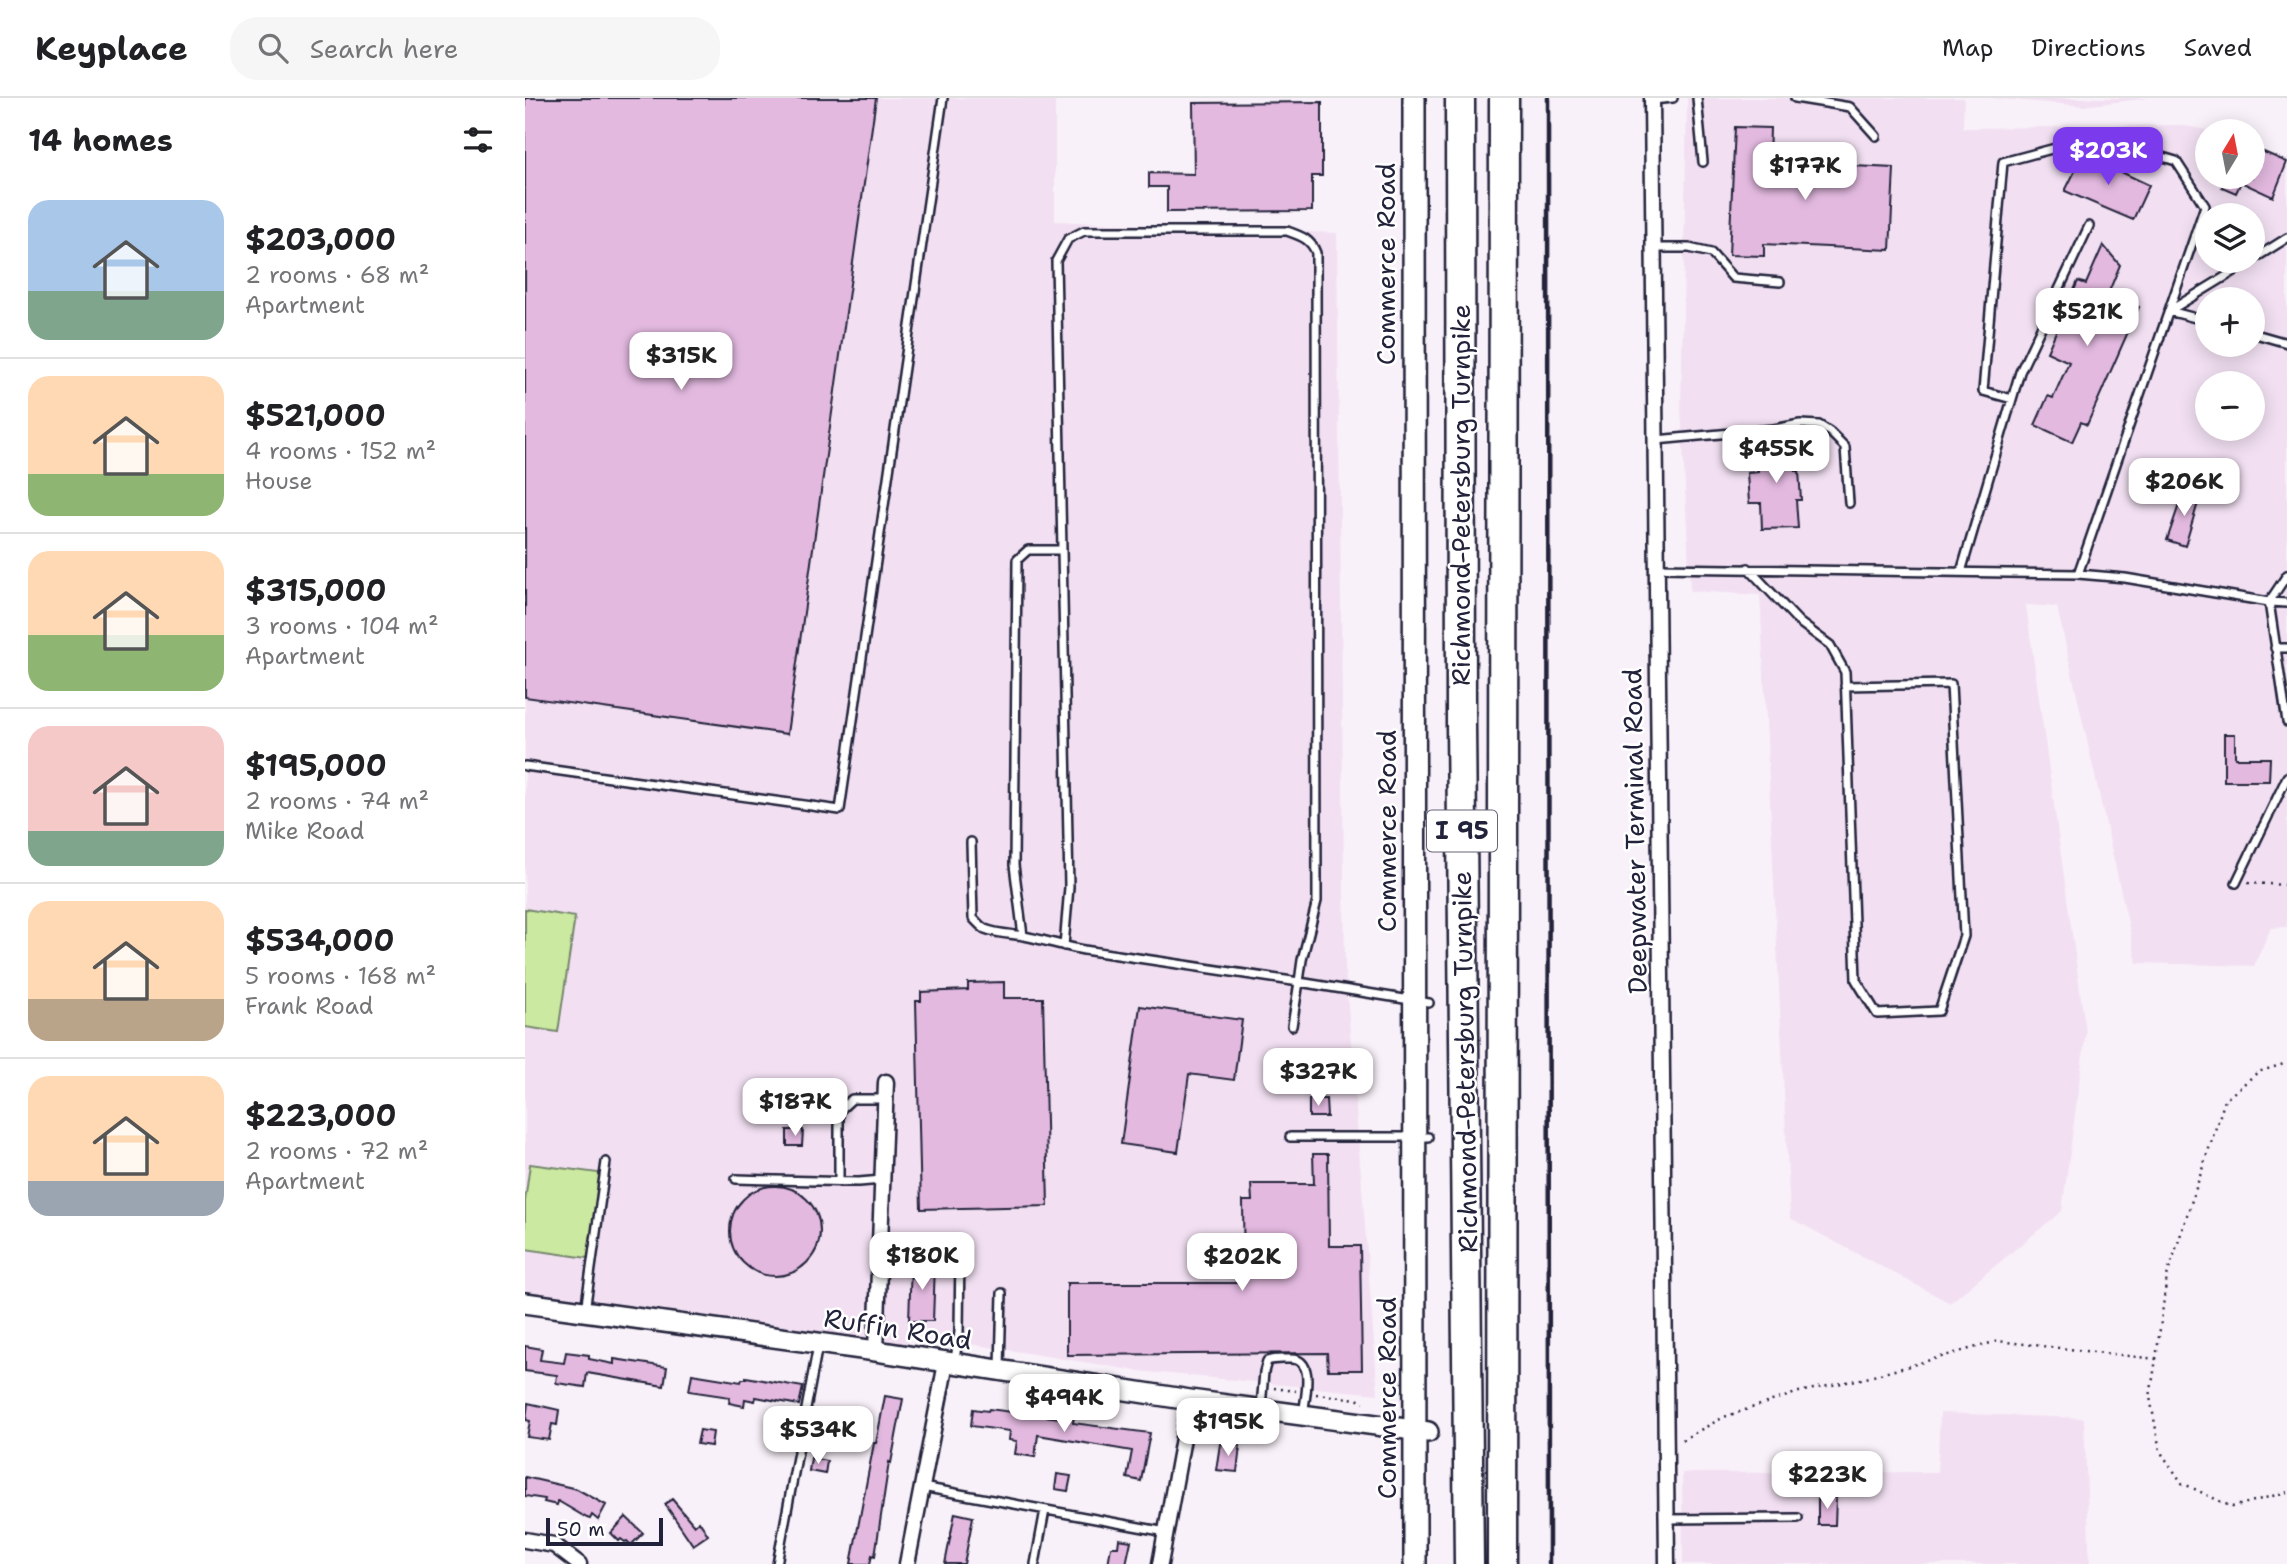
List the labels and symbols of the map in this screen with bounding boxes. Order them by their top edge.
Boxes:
north arrow [2195,119,2265,189]
pin: $203K [2059,127,2157,187]
pin: $177K [1756,142,1854,202]
street label: Commerce Road [1368,163,1403,365]
pin: $521K [2038,288,2136,348]
street label: Richmond-Petersburg Turnpike [1443,304,1478,686]
pin: $315K [632,332,730,392]
pin: $455K [1727,426,1825,485]
pin: $206K [2135,458,2233,518]
street label: Deepwater Terminal Road [1614,668,1655,994]
street label: Commerce Road [1369,730,1404,932]
road number: I 95 [1427,810,1497,852]
street label: Richmond-Petersburg Turnpike [1444,871,1485,1253]
pin: $327K [1269,1048,1367,1108]
pin: $187K [746,1079,844,1138]
pin: $180K [873,1232,971,1292]
pin: $202K [1193,1234,1291,1293]
street label: Commerce Road [1369,1297,1404,1499]
street label: Ruffin Road [822,1300,975,1357]
pin: $494K [1015,1374,1113,1434]
pin: $195K [1179,1398,1277,1458]
pin: $534K [769,1406,867,1466]
pin: $223K [1778,1452,1876,1511]
scale bar [546,1515,663,1547]

